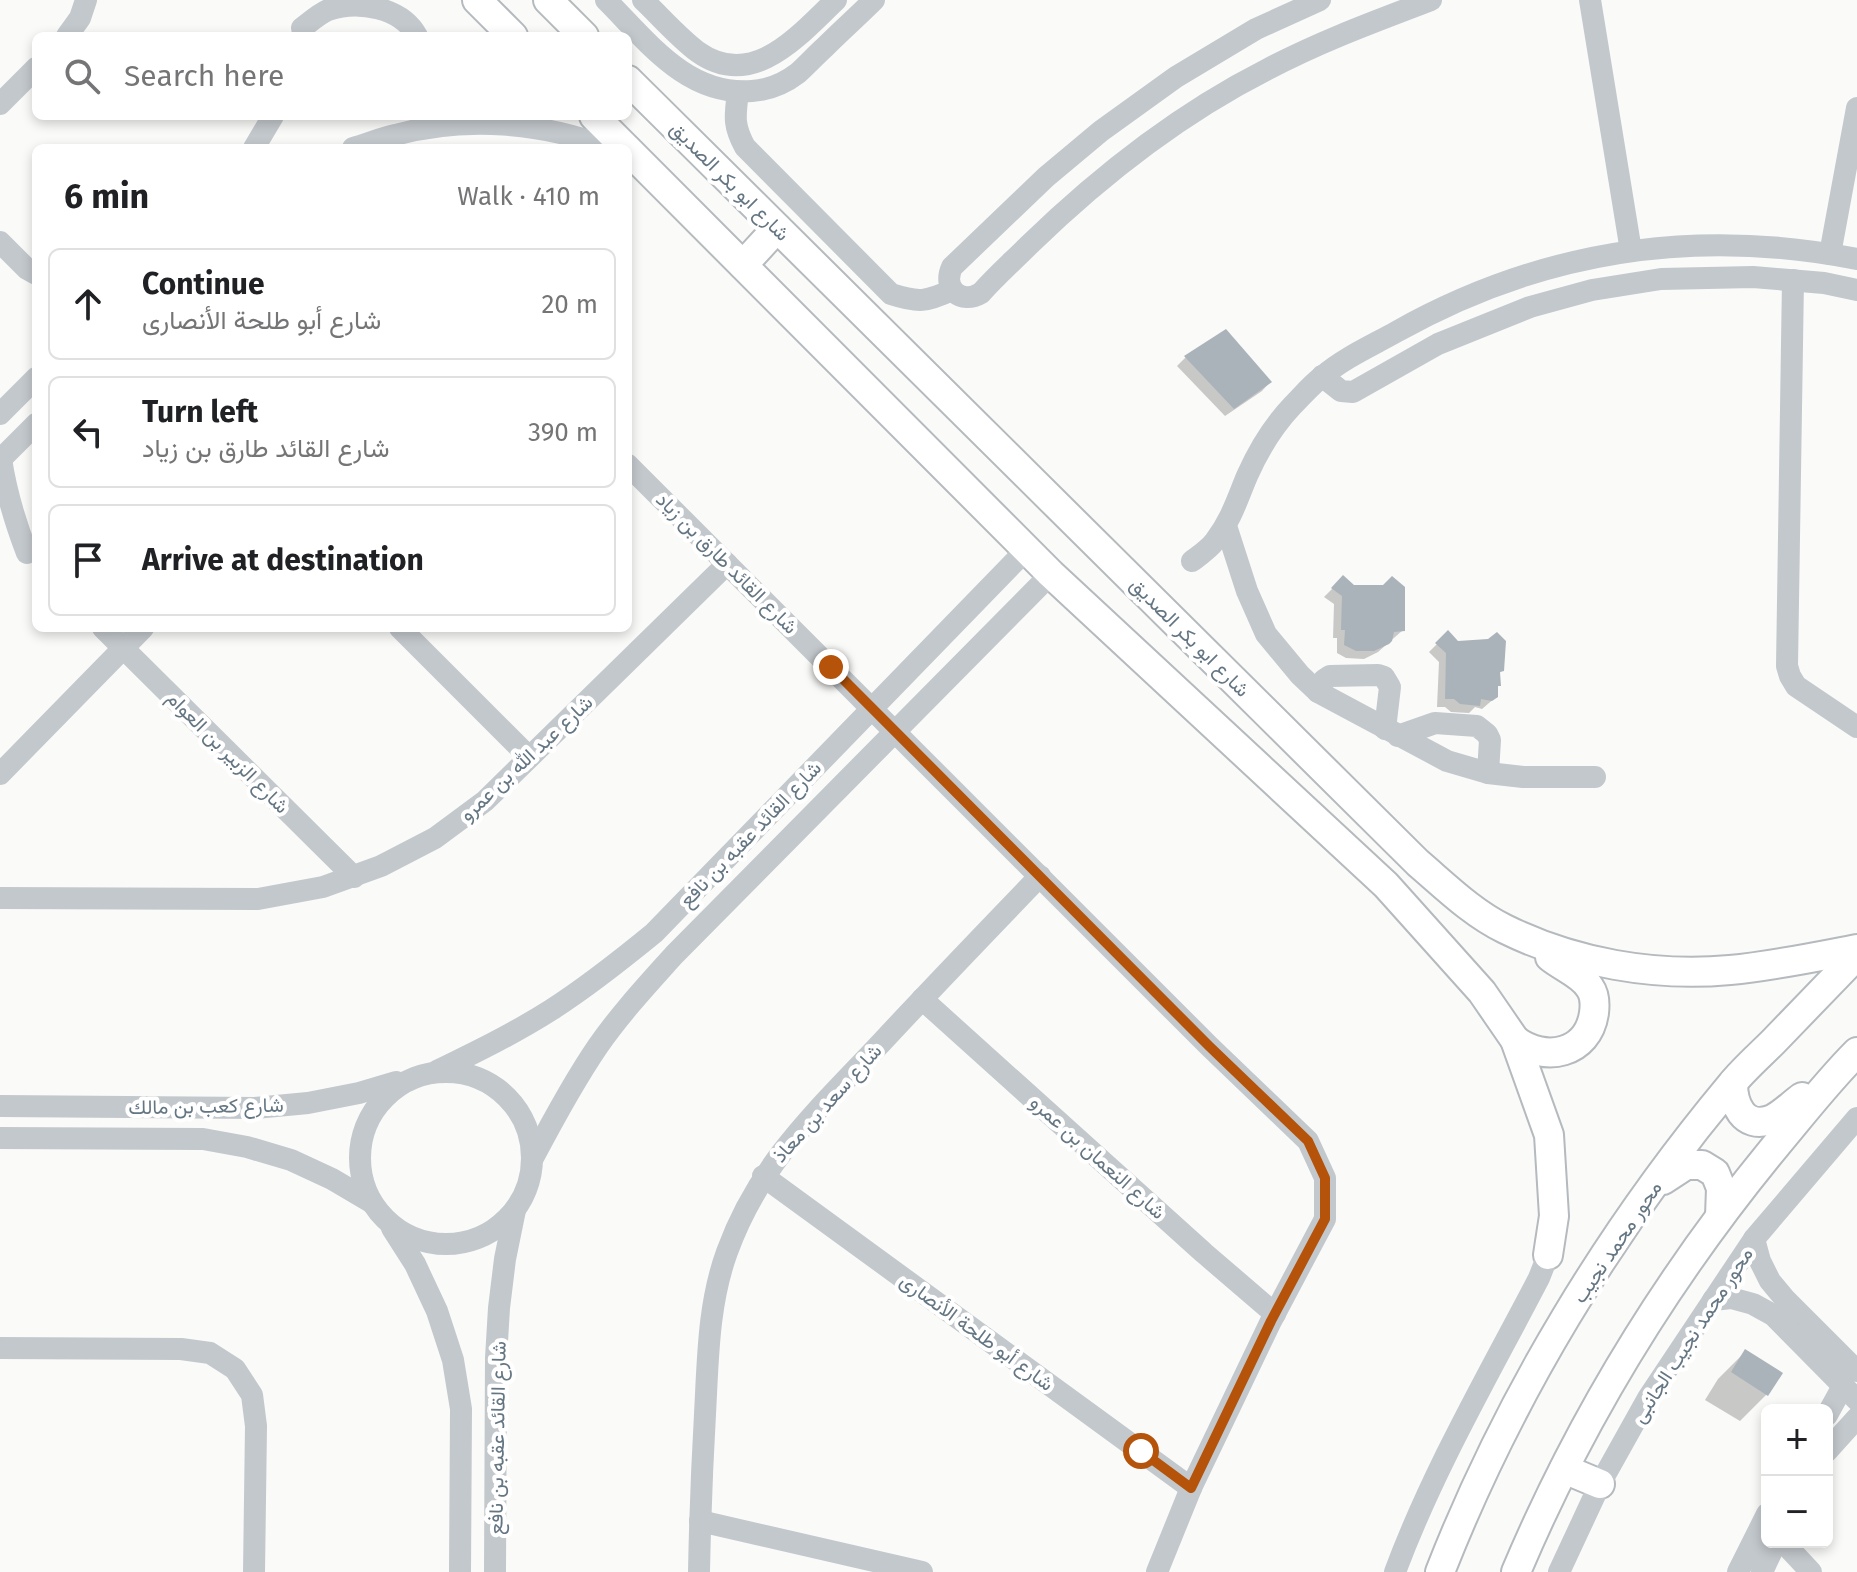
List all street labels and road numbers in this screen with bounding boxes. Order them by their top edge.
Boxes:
street label: شارع ابو بكر الصديق [664,116,795,247]
street label: شارع القائد طارق بن زياد [650,487,803,640]
street label: شارع ابو بكر الصديق [1124,572,1255,703]
street label: شارع الزبير بن العوام [160,686,294,820]
street label: شارع عبد الله بن عمرو [455,690,599,827]
street label: شارع القائد عقبه بن نافع [674,756,827,913]
street label: شارع سعد بن معاذ [767,1039,888,1169]
street label: شارع النعمان بن عمرو [1024,1090,1170,1225]
street label: شارع كعب بن مالك [128,1093,284,1121]
street label: محور محمد نجيب [1567,1176,1668,1308]
street label: محور محمد نجيب الجانبى [1626,1243,1759,1428]
street label: شارع أبو طلحة الأنصارى [894,1268,1059,1397]
street label: شارع القائد عقبه بن نافع [483,1341,513,1535]

